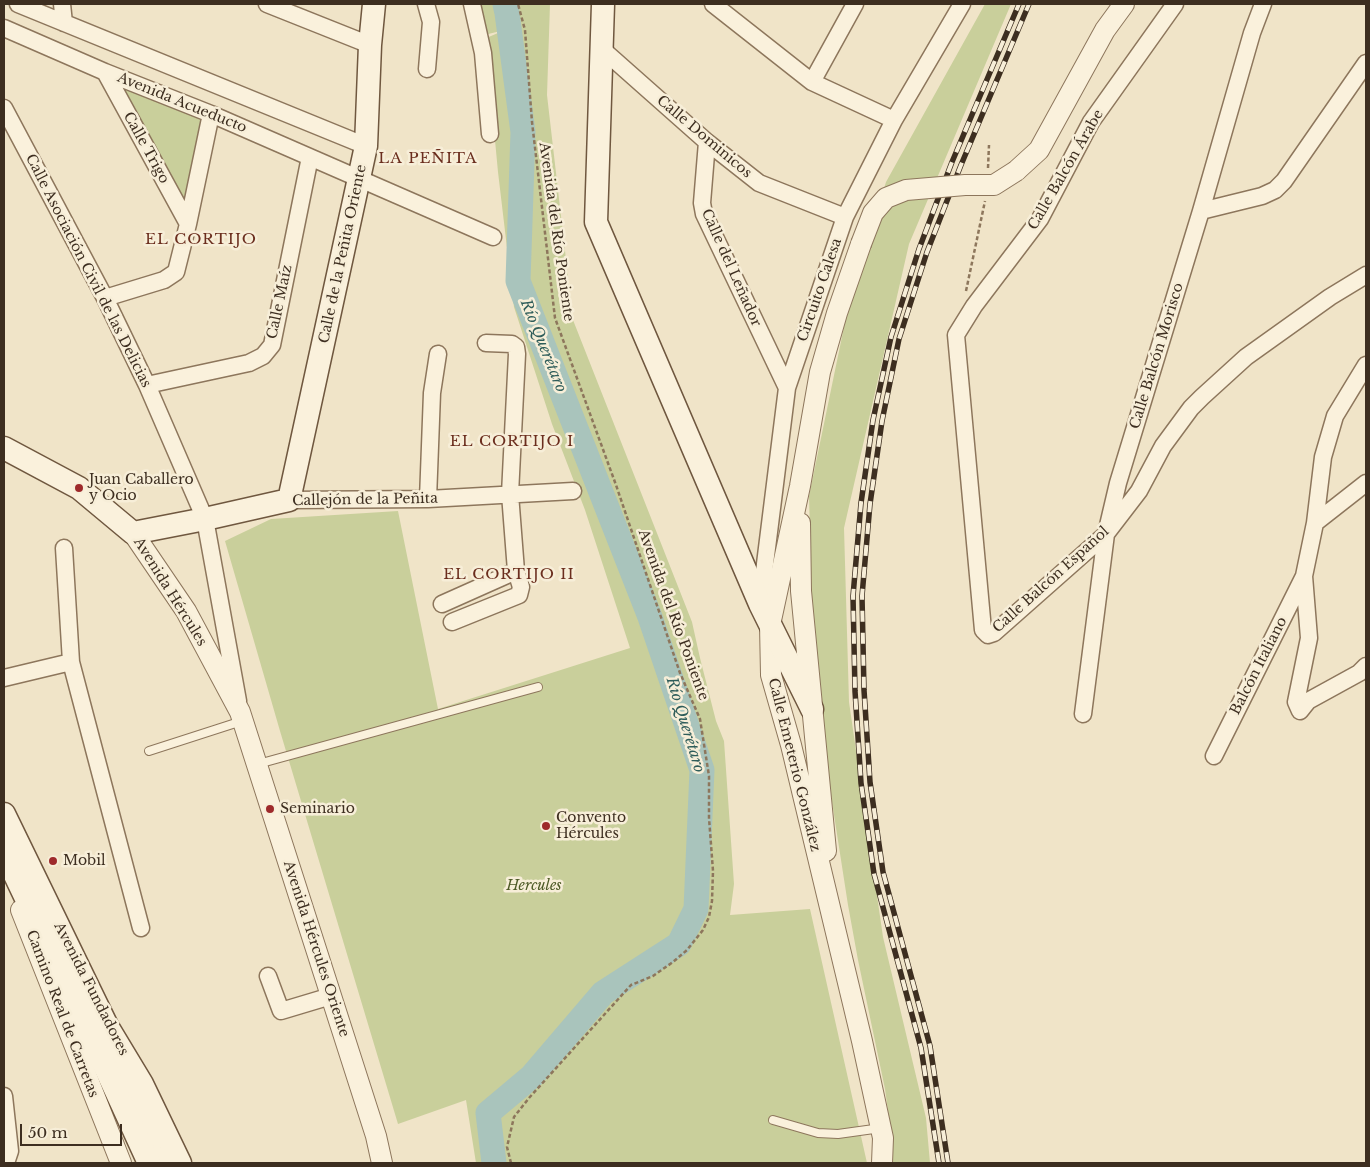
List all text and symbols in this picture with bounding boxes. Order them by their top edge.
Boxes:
street label: Avenida Acueducto [115,69,249,137]
street label: Calle Dominicos [653,92,755,182]
street label: Calle Balcón Árabe [1025,107,1107,233]
street label: Calle Trigo [119,109,173,187]
street label: Avenida del Río Poniente [535,141,577,323]
district label: LA PEÑITA [377,150,479,168]
street label: Calle Asociación Civil de las Delicias [22,152,154,390]
street label: Calle de la Peñita Oriente [316,163,370,345]
street label: Calle del Leñador [697,207,765,329]
district label: EL CORTIJO [144,231,258,249]
street label: Circuito Calesa [794,236,846,344]
street label: Calle Maíz [264,263,296,341]
street label: Calle Balcón Morisco [1127,281,1187,431]
water label: Río Querétaro [516,297,570,395]
district label: EL CORTIJO I [448,433,576,451]
place label: Juan Caballero y Ocio [89,472,194,504]
marker: Juan Caballero y Ocio [73,482,85,494]
street label: Callejón de la Peñita [292,490,438,510]
street label: Calle Balcón Español [989,523,1113,637]
street label: Avenida del Río Poniente [634,527,712,703]
street label: Avenida Hércules [130,535,210,649]
district label: EL CORTIJO II [442,566,576,584]
street label: Balcón Italiano [1227,614,1291,718]
water label: Río Querétaro [662,675,708,775]
street label: Calle Emeterio González [764,677,824,853]
place label: Seminario [280,801,355,817]
marker: Seminario [264,803,276,815]
place label: Convento Hércules [556,810,626,842]
marker: Convento Hércules [540,820,552,832]
place label: Mobil [63,853,106,869]
marker: Mobil [47,855,59,867]
street label: Avenida Hércules Oriente [279,859,353,1039]
park label: Hercules [506,878,562,894]
street label: Avenida Fundadores [50,920,132,1058]
street label: Camino Real de Carretas [22,928,102,1100]
scale bar [22,1114,125,1146]
text: 50 m [28,1123,68,1142]

